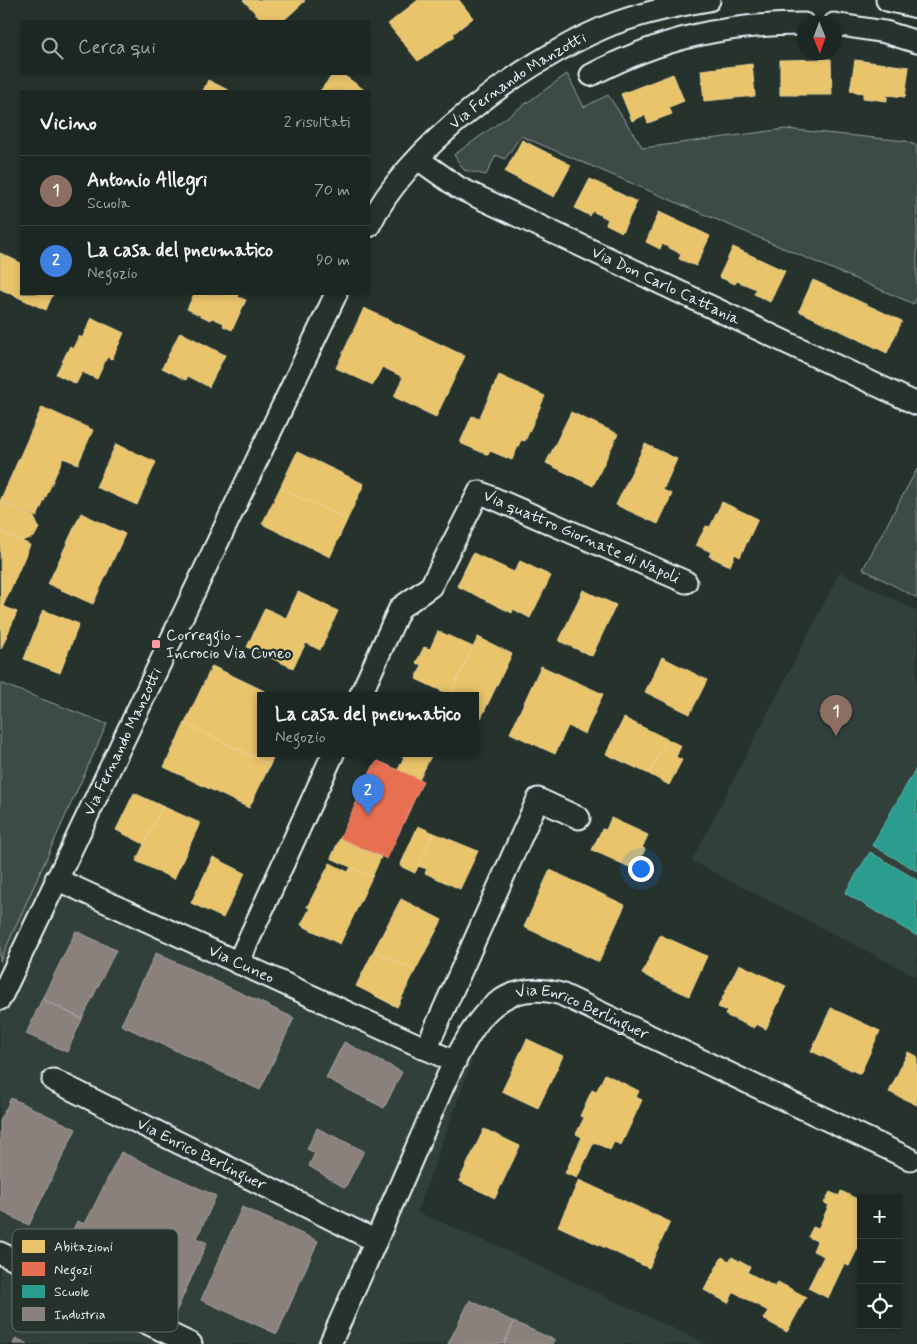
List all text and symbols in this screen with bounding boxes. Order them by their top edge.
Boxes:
north arrow [797,15,842,60]
search box [20,20,370,75]
street label: Via Fernando Manzotti [444,27,590,134]
icon: search [38,34,66,62]
text: Cerca qui [78,35,156,60]
text: Vicino [40,109,97,137]
text: 2 risultati [284,112,350,133]
text: Antonio Allegri [87,168,207,193]
text: 1 [52,180,60,201]
text: 70 m [314,180,350,201]
text: Scuola [87,193,130,214]
text: La casa del pneumatico [87,238,273,263]
street label: Via Don Carlo Cattania [588,242,744,330]
text: 2 [52,250,60,271]
text: 90 m [316,250,350,271]
text: Negozio [87,263,138,284]
street label: Via quattro Giornate di Napoli [480,485,683,588]
place label: Correggio - Incrocio Via Cuneo [166,625,292,664]
marker: Correggio - Incrocio Via Cuneo [150,638,162,650]
street label: Via Fernando Manzotti [78,664,167,819]
popup [257,692,479,757]
pin: 1 [820,695,852,736]
text: La casa del pneumatico [275,702,461,727]
text: Negozio [275,727,326,748]
pin: 2 [352,774,384,815]
your location [628,856,654,882]
street label: Via Cuneo [205,940,278,988]
street label: Via Enrico Berlinguer [513,980,653,1045]
street label: Via Enrico Berlinguer [133,1113,270,1195]
map controls [857,1194,902,1329]
button: + [857,1194,902,1239]
legend [12,1229,178,1332]
text: Abitazioni [54,1238,113,1256]
button: − [857,1239,902,1284]
text: Negozi [54,1261,92,1281]
text: Scuole [54,1283,90,1301]
button: locate [857,1284,902,1329]
text: Industria [54,1306,106,1324]

